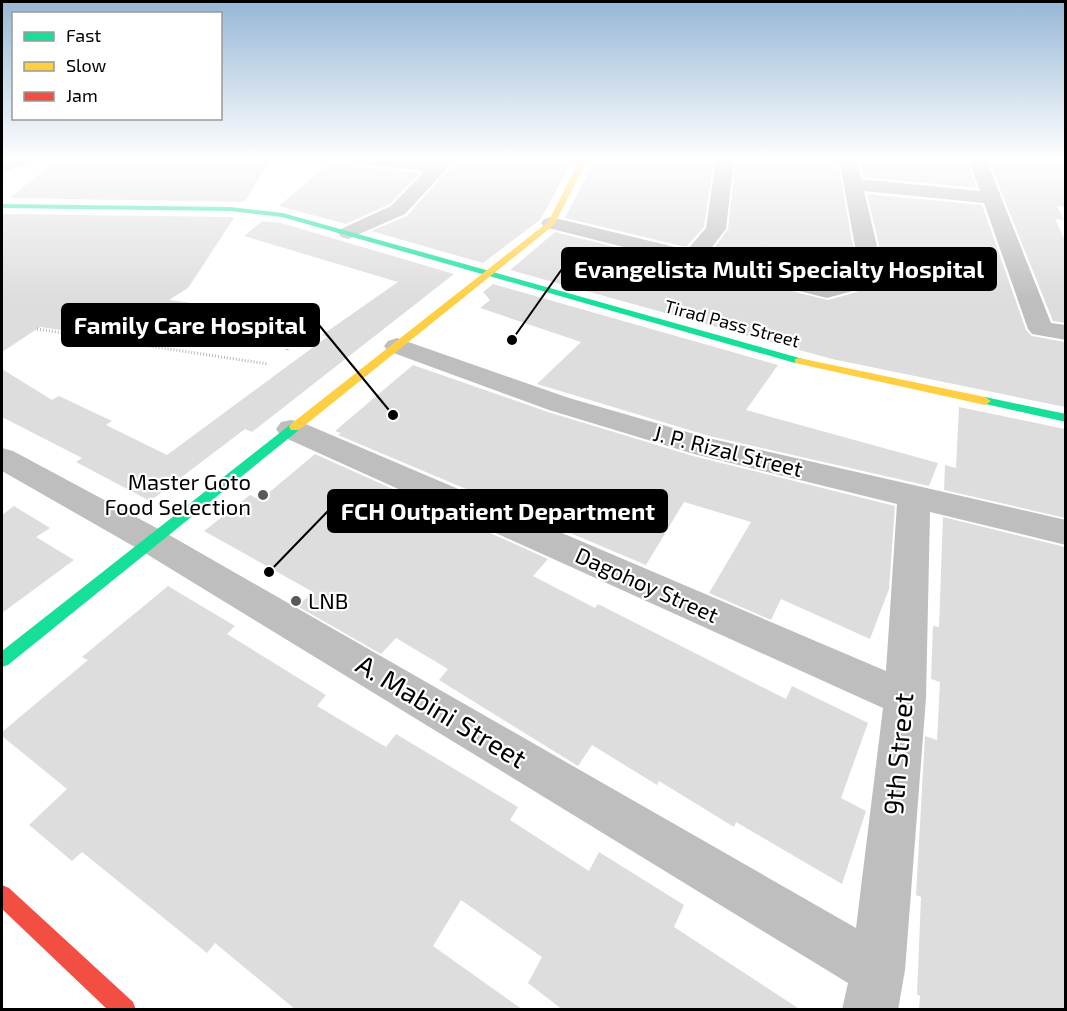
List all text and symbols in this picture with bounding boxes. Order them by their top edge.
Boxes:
legend [12,12,222,120]
text: Fast [66,24,101,46]
text: Slow [66,54,107,76]
text: Jam [66,84,98,106]
callout: Evangelista Multi Specialty Hospital [562,248,996,290]
text: Evangelista Multi Specialty Hospital [574,254,984,283]
street label: Tirad Pass Street [662,294,802,352]
callout: Family Care Hospital [62,304,319,346]
text: Family Care Hospital [74,310,306,339]
street label: J. P. Rizal Street [651,419,806,481]
place label: Master Goto Food Selection [105,468,251,519]
marker: Master Goto Food Selection [256,488,270,502]
callout: FCH Outpatient Department [328,490,667,532]
text: FCH Outpatient Department [341,496,655,525]
street label: Dagohoy Street [572,541,723,627]
place label: LNB [308,587,348,613]
marker: LNB [289,594,303,608]
street label: A. Mabini Street [351,647,533,774]
street label: 9th Street [876,691,918,816]

